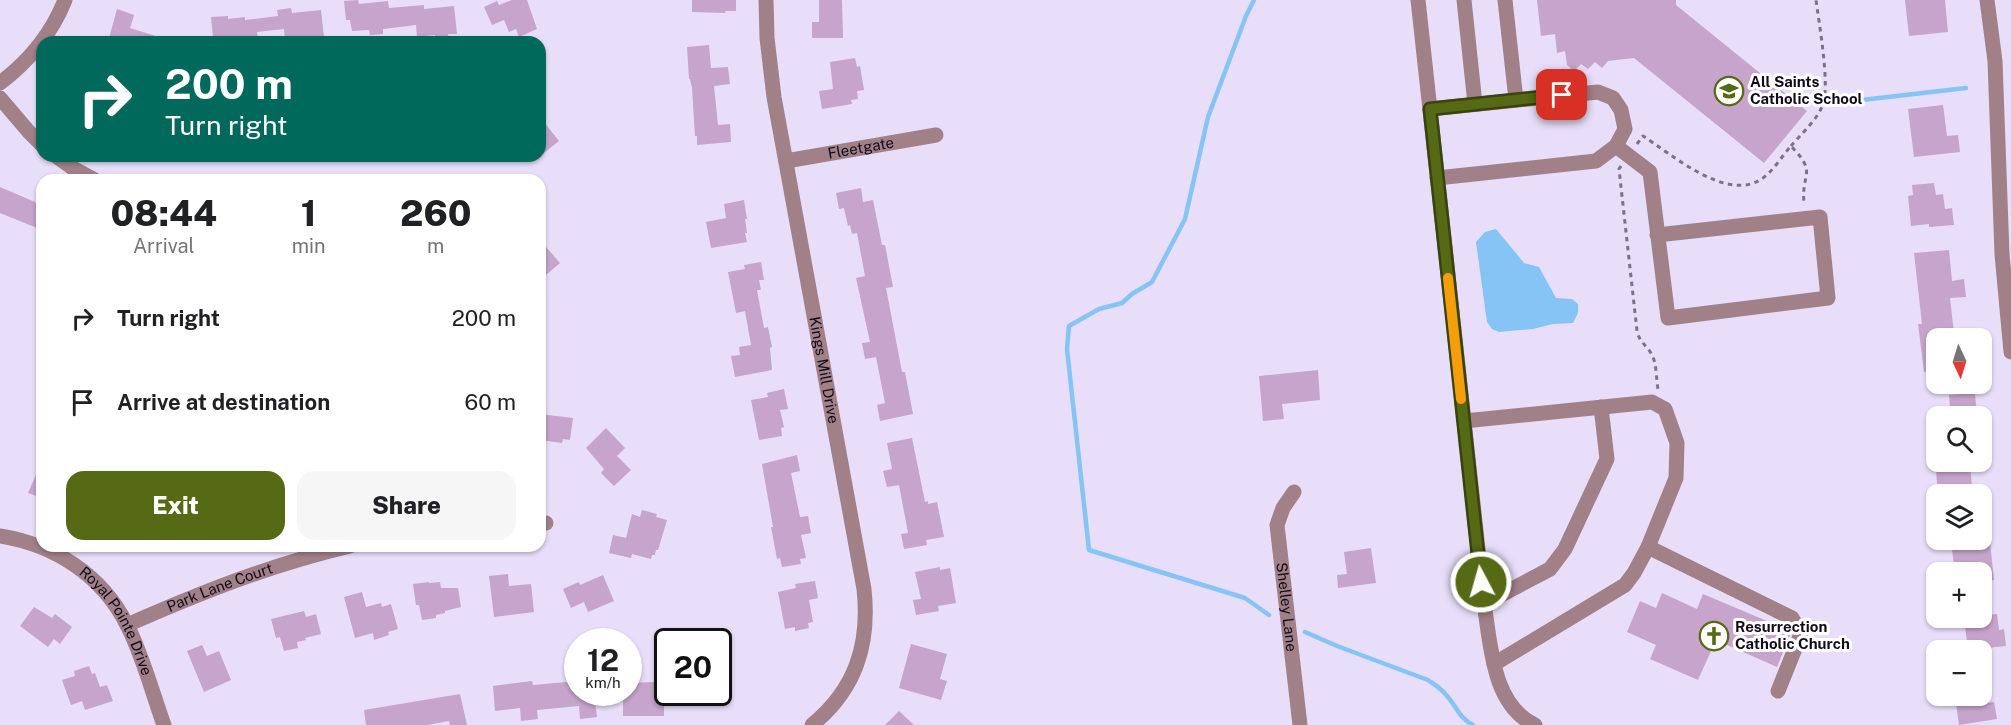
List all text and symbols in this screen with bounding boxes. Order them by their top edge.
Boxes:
text: 200 m [165,59,293,108]
icon: right [66,60,144,138]
pin [1536,69,1587,120]
place label: All Saints Catholic School [1750,73,1863,107]
school or university icon: All Saints Catholic School [1713,75,1745,107]
icon: arrive [1545,78,1578,111]
text: Turn right [165,109,288,141]
street label: Fleetgate [826,133,895,162]
text: 08:44 [110,192,217,234]
text: 1 [301,192,316,234]
text: 260 [400,192,472,234]
text: Arrival [133,234,195,258]
text: min [292,234,326,258]
text: m [427,234,444,258]
icon: right [66,302,99,335]
text: Turn right [117,305,220,331]
text: 200 m [452,305,516,331]
street label: Kings Mill Drive [806,315,843,425]
north arrow [1926,328,1992,394]
map controls [1926,328,1992,706]
icon: arrive [66,386,99,419]
text: Arrive at destination [117,389,330,415]
text: 60 m [465,389,516,415]
button: search [1926,406,1992,472]
button: Exit [66,471,285,540]
button: Share [297,471,516,540]
button: layers [1926,484,1992,550]
position arrow [1449,550,1513,614]
street label: Park Lane Court [164,559,275,615]
street label: Shelley Lane [1273,561,1300,652]
button: + [1926,562,1992,628]
street label: Royal Pointe Drive [76,563,156,678]
place label: Resurrection Catholic Church [1735,618,1850,652]
church icon: Resurrection Catholic Church [1698,620,1730,652]
speed limit sign: 20 [654,628,732,706]
button: − [1926,640,1992,706]
text: 12 [587,642,619,678]
text: km/h [585,674,621,691]

